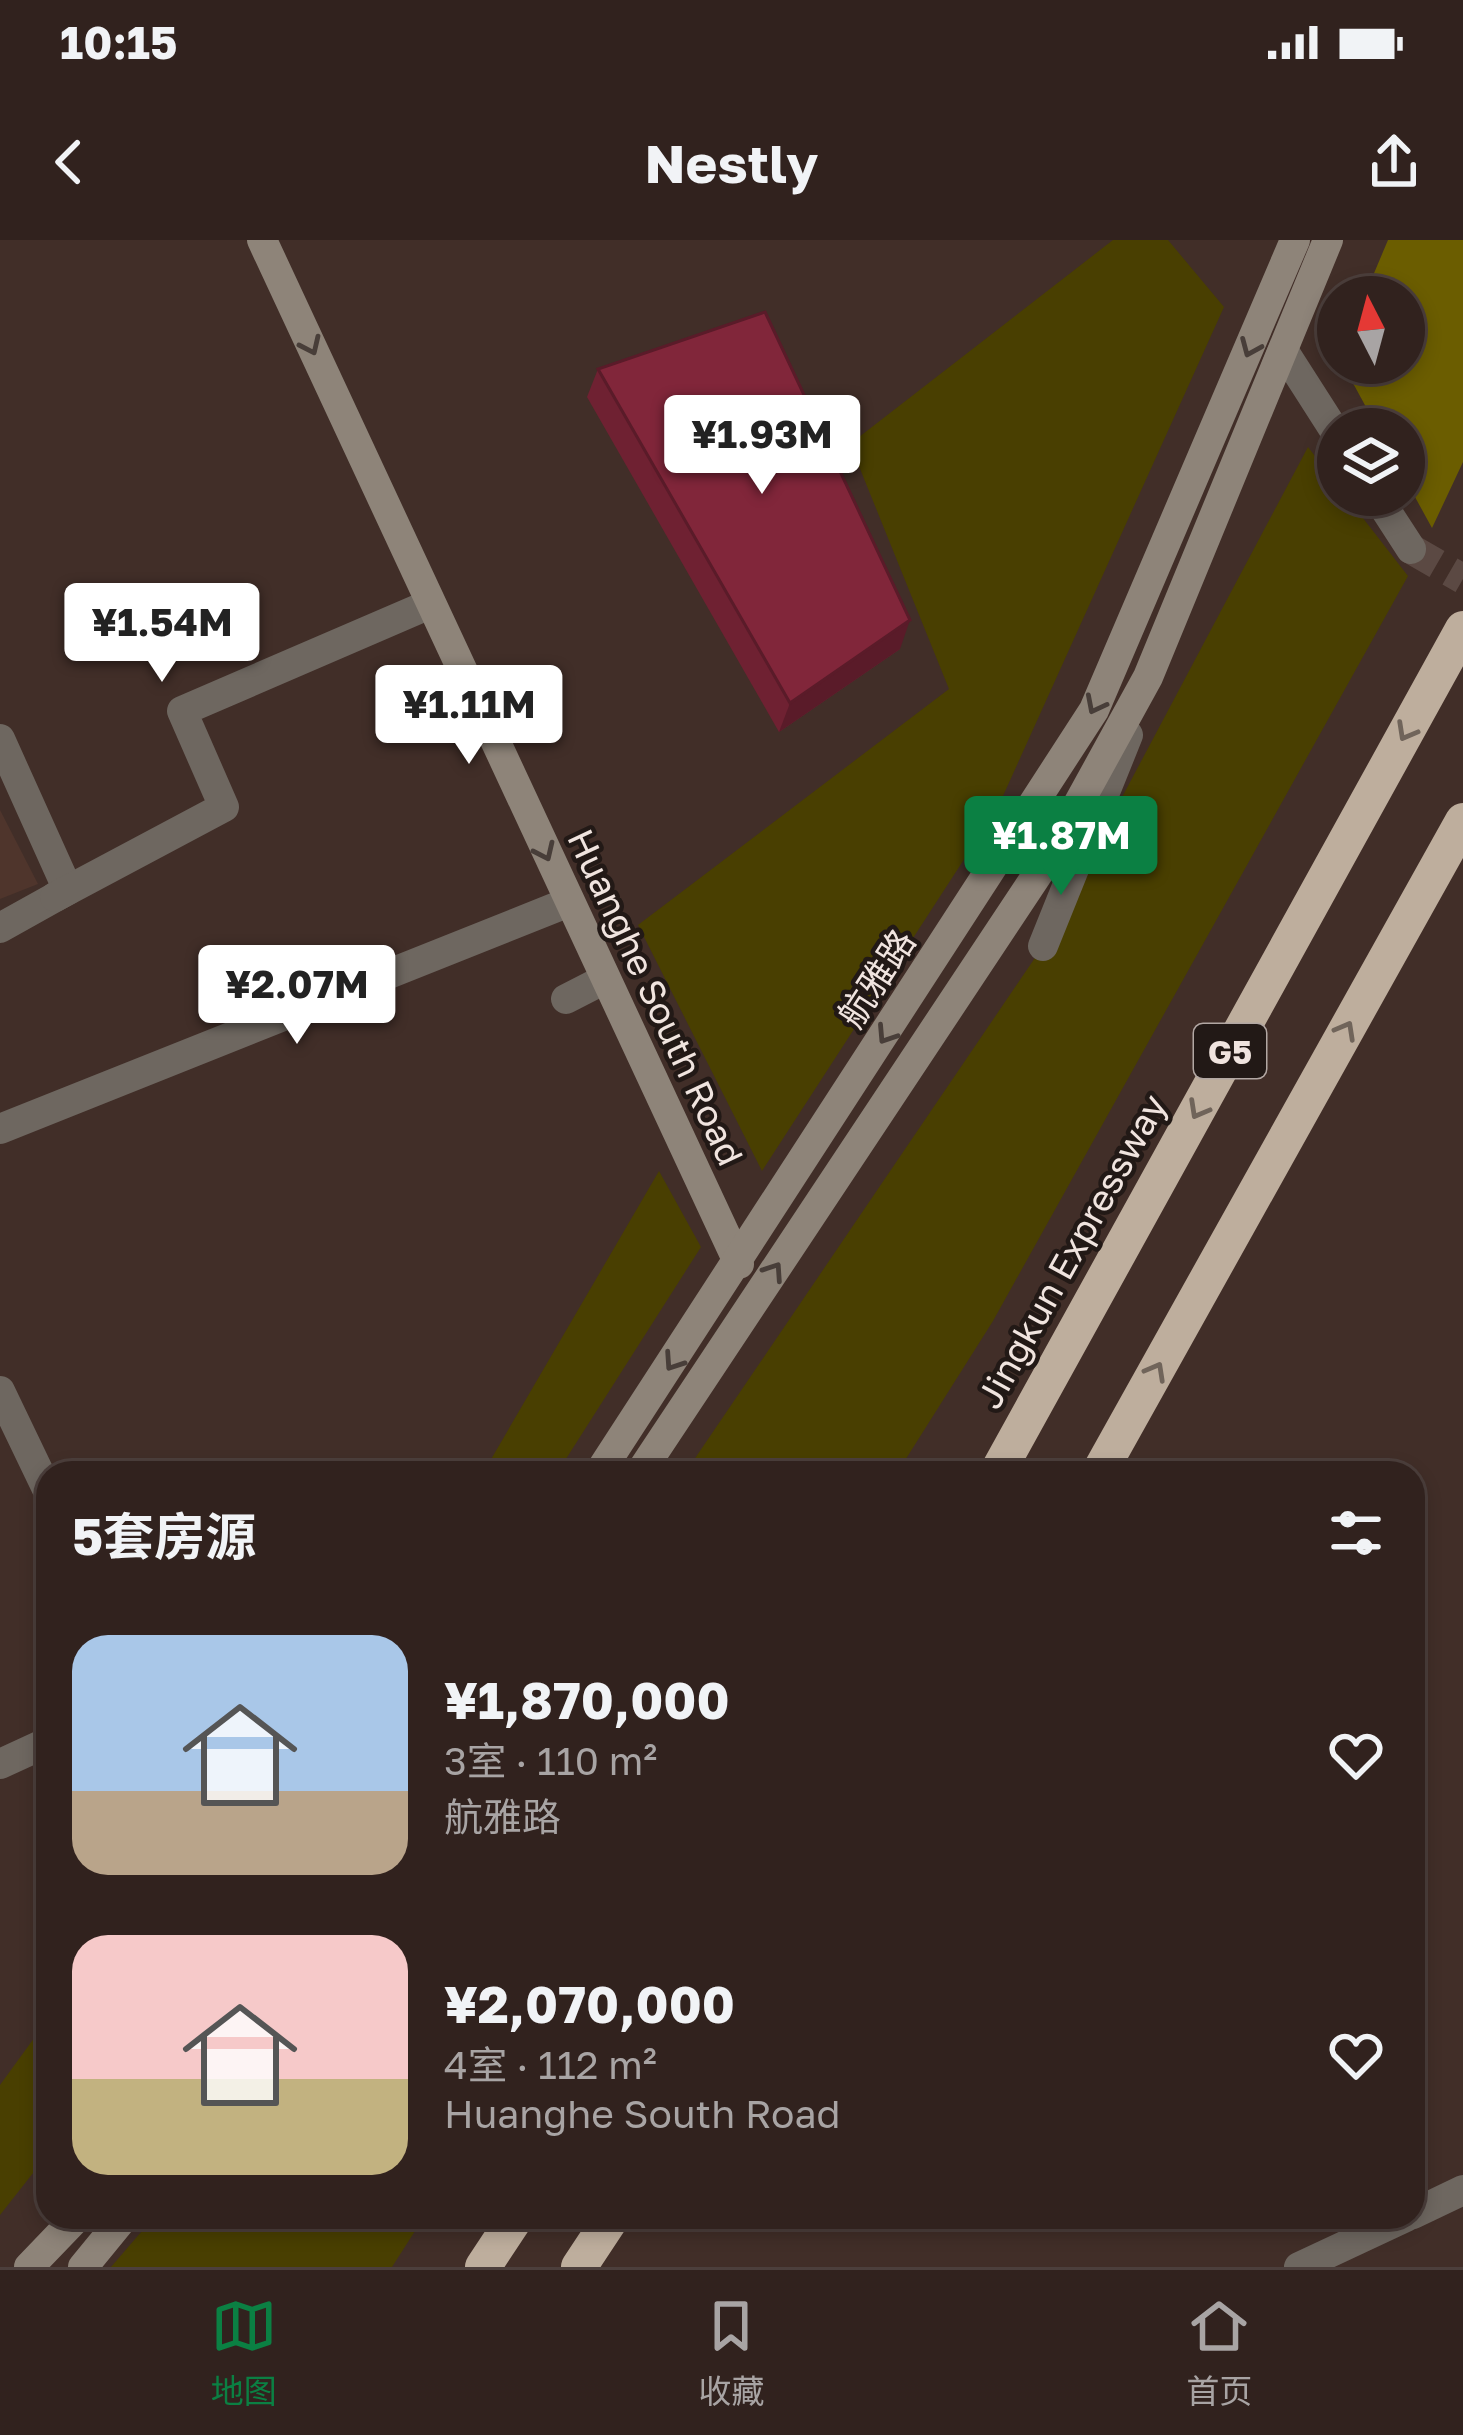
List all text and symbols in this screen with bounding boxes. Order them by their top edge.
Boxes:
text: 10:15 [60,15,177,69]
icon: back [36,129,102,195]
icon: share [1361,129,1427,195]
text: Nestly [645,130,818,195]
north arrow [1317,276,1425,384]
map controls [1317,276,1425,516]
one-way arrow [297,334,320,355]
one-way arrow [1240,336,1264,357]
pin: ¥1.93M [664,395,860,497]
button: layers [1317,408,1425,516]
text: ¥1.93M [691,410,833,457]
pin: ¥1.54M [64,583,260,685]
text: ¥1.54M [91,598,233,645]
pin: ¥1.11M [371,665,567,767]
text: ¥1.11M [402,680,536,727]
one-way arrow [1086,693,1109,715]
one-way arrow [1398,719,1421,740]
pin: ¥1.87M [963,796,1159,898]
text: ¥1.87M [991,811,1131,858]
street label: Huanghe South Road [559,822,753,1172]
one-way arrow [531,840,555,861]
street label: 航雅路 [829,921,923,1035]
pin: ¥2.07M [199,945,395,1047]
text: ¥2.07M [225,960,369,1007]
one-way arrow [1332,1021,1355,1043]
one-way arrow [878,1022,901,1044]
road number: G5 [1194,1024,1266,1078]
street label: Jingkun Expressway [967,1087,1175,1415]
one-way arrow [1189,1097,1212,1118]
one-way arrow [760,1262,782,1284]
one-way arrow [666,1348,688,1370]
one-way arrow [1142,1362,1165,1383]
icon: filters [1323,1500,1389,1566]
text: 5套房源 [72,1505,256,1566]
text: ¥1,870,000 [444,1669,730,1730]
icon: home [168,1683,312,1827]
icon: heart [1323,1722,1389,1788]
text: 3室 · 110 m² [444,1737,657,1784]
text: 航雅路 [444,1793,561,1840]
text: ¥2,070,000 [444,1973,735,2034]
icon: home [168,1983,312,2127]
icon: heart [1323,2022,1389,2088]
text: 4室 · 112 m² [444,2041,657,2088]
text: Huanghe South Road [444,2090,840,2137]
tab: 地图 [211,2293,277,2413]
tab: 收藏 [698,2293,764,2413]
tab: 首页 [1186,2293,1252,2413]

